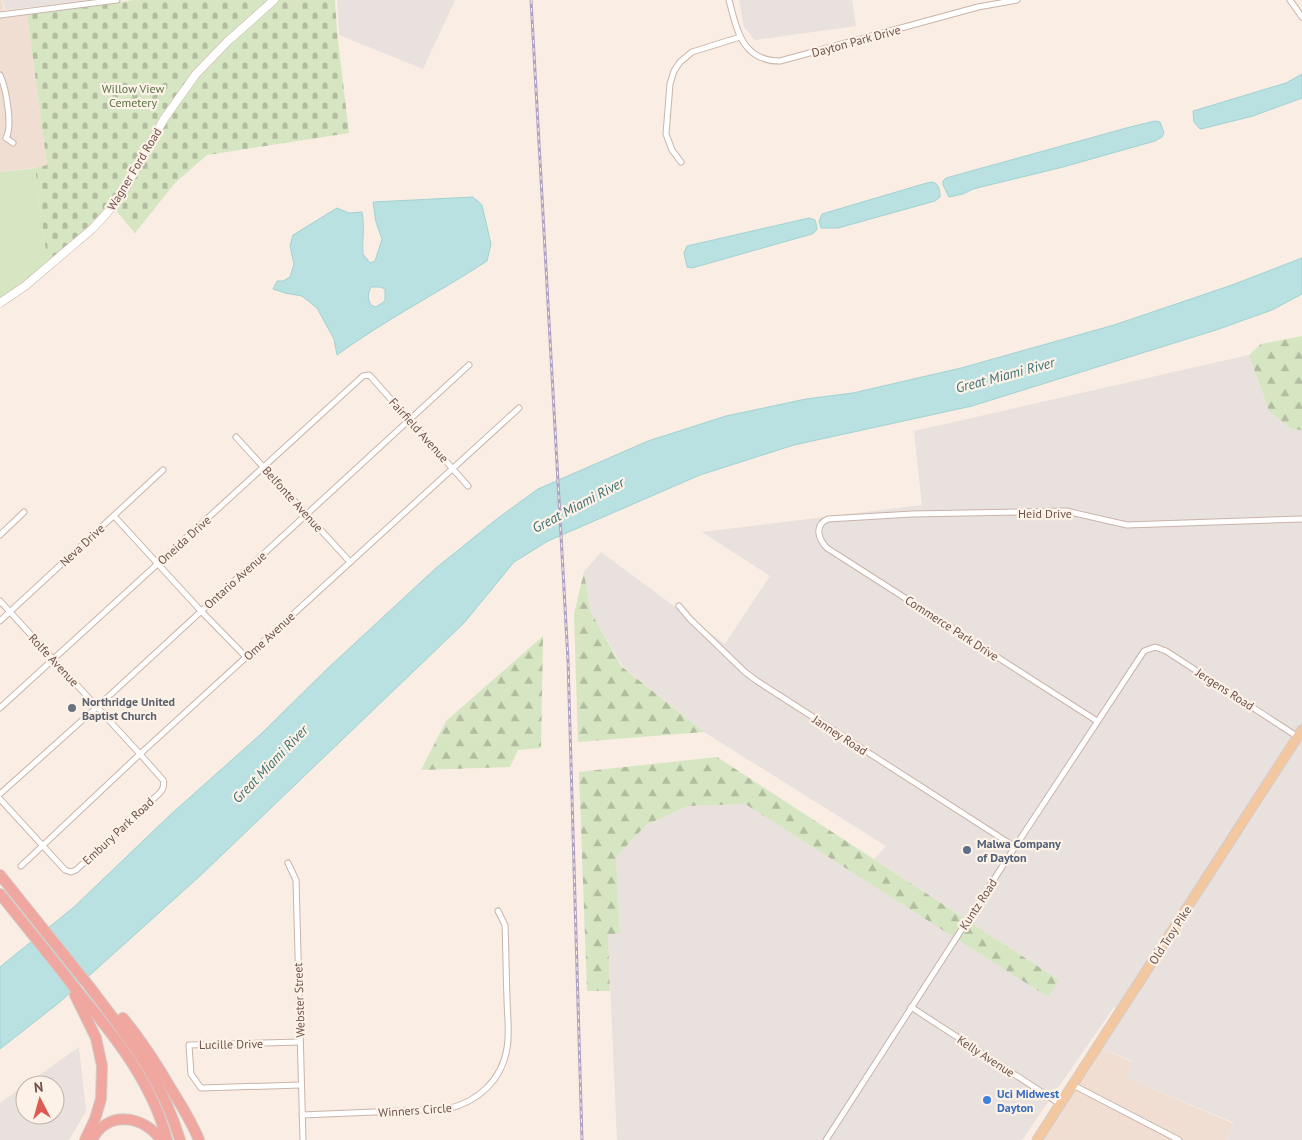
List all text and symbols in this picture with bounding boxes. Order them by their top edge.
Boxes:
street label: Dayton Park Drive [810,22,902,60]
park label: Willow View Cemetery [102,81,165,110]
street label: Wagner Ford Road [103,125,165,213]
water label: Great Miami River [954,353,1058,397]
street label: Fairfield Avenue [386,394,452,466]
street label: Belfonte Avenue [259,463,327,535]
water label: Great Miami River [529,473,628,537]
street label: Heid Drive [1018,506,1072,521]
street label: Oneida Drive [154,512,214,568]
street label: Neva Drive [56,521,108,569]
street label: Ontario Avenue [201,548,269,612]
street label: Commerce Park Drive [902,592,1002,664]
street label: Ome Avenue [240,609,298,663]
street label: Rolfe Avenue [26,631,82,689]
street label: Jergens Road [1192,664,1257,713]
place label: Northridge United Baptist Church [82,694,175,723]
marker: Northridge United Baptist Church [66,702,78,714]
street label: Janney Road [809,711,870,758]
water label: Great Miami River [228,720,313,807]
street label: Embury Park Road [79,794,157,868]
place label: Malwa Company of Dayton [977,836,1061,865]
marker: Malwa Company of Dayton [961,844,973,856]
street label: Kuntz Road [956,876,1000,932]
street label: Old Troy Pike [1146,903,1194,967]
street label: Webster Street [290,962,308,1038]
street label: Kelly Avenue [955,1032,1017,1080]
street label: Lucille Drive [199,1036,263,1052]
north arrow [15,1075,65,1125]
text: N [33,1078,44,1097]
place label: Uci Midwest Dayton [997,1086,1060,1115]
marker: Uci Midwest Dayton [981,1094,993,1106]
street label: Winners Circle [378,1100,452,1120]

